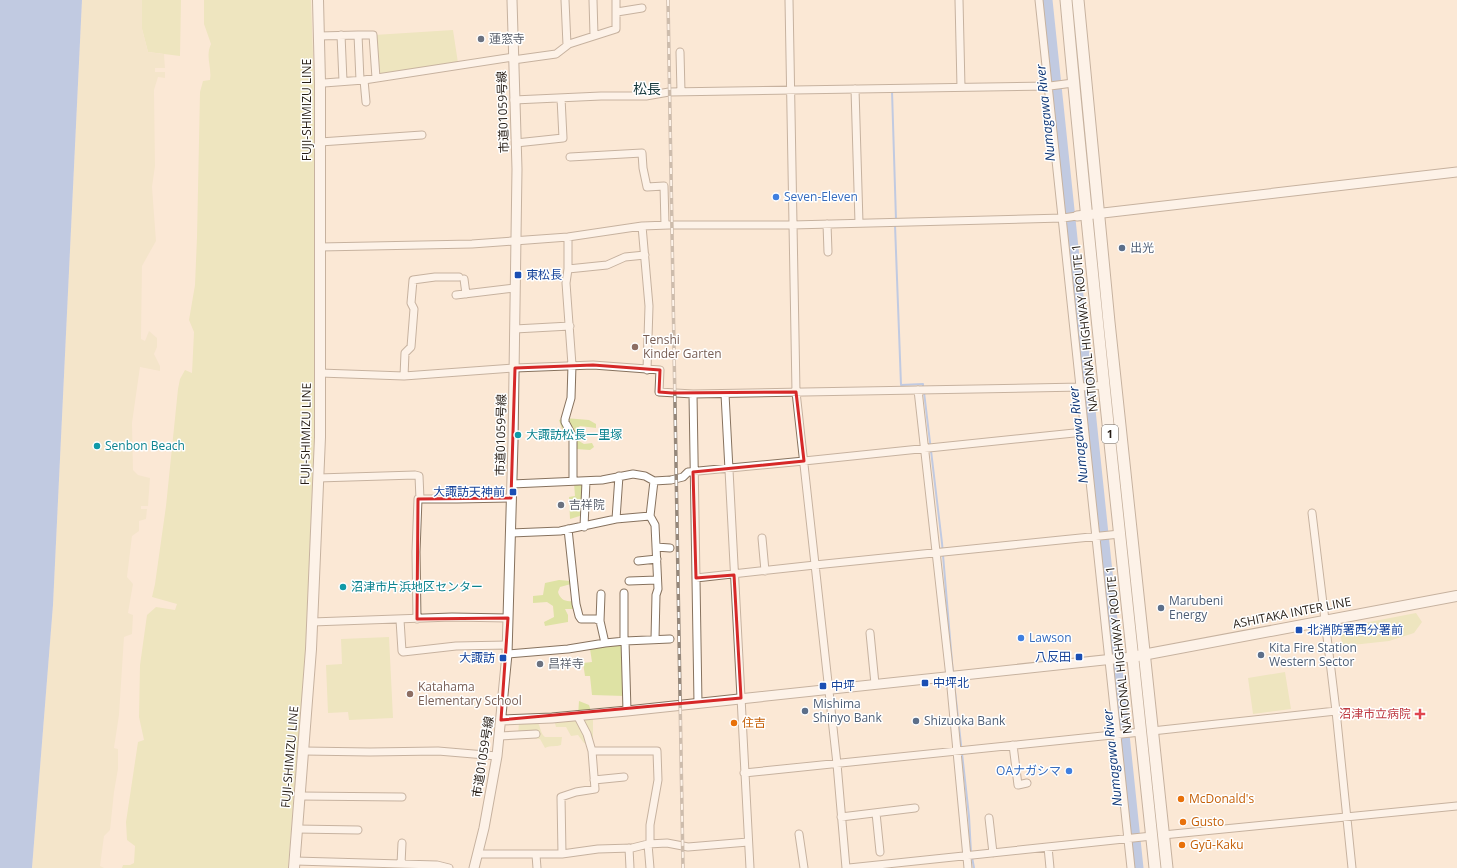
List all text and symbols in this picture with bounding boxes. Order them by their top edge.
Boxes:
place label: 蓮窓寺 [489,30,525,47]
marker: 蓮窓寺 [476,34,486,44]
street label: FUJI-SHIMIZU LINE [298,59,315,161]
water label: Numagawa River [1031,63,1059,163]
street label: 市道01059号線 [493,71,512,153]
district label: 松長 [633,79,661,98]
place label: Seven-Eleven [784,188,858,205]
marker: Seven-Eleven [771,192,781,202]
place label: 出光 [1130,239,1154,256]
street label: NATIONAL HIGHWAY ROUTE 1 [1067,243,1102,413]
marker: 出光 [1117,243,1127,253]
place label: 東松長 [526,266,562,283]
marker: 東松長 [513,270,523,280]
place label: Tenshi Kinder Garten [643,331,722,362]
marker: Tenshi Kinder Garten [630,342,640,352]
street label: FUJI-SHIMIZU LINE [296,383,315,485]
water label: Numagawa River [1064,385,1092,485]
street label: 市道01059号線 [491,394,510,476]
road number: 1 [1102,425,1118,443]
place label: 大諏訪松長一里塚 [526,426,622,443]
marker: 大諏訪松長一里塚 [513,430,523,440]
place label: Senbon Beach [105,437,185,454]
marker: Senbon Beach [92,441,102,451]
place label: 大諏訪天神前 [433,483,505,500]
marker: 大諏訪天神前 [508,487,518,497]
place label: 吉祥院 [569,496,605,513]
marker: 吉祥院 [556,500,566,510]
street label: NATIONAL HIGHWAY ROUTE 1 [1101,565,1136,735]
place label: 沼津市片浜地区センター [351,578,483,595]
marker: 沼津市片浜地区センター [338,582,348,592]
place label: Marubeni Energy [1169,592,1223,623]
street label: ASHITAKA INTER LINE [1231,593,1352,632]
marker: Marubeni Energy [1156,603,1166,613]
place label: 北消防署西分署前 [1307,621,1403,638]
marker: 北消防署西分署前 [1294,625,1304,635]
place label: Lawson [1029,629,1072,646]
marker: Lawson [1016,633,1026,643]
place label: Kita Fire Station Western Sector [1269,639,1357,670]
place label: 八反田 [1035,648,1071,665]
place label: 大諏訪 [459,649,495,666]
marker: Kita Fire Station Western Sector [1256,650,1266,660]
marker: 八反田 [1074,652,1084,662]
marker: 大諏訪 [498,653,508,663]
place label: 昌祥寺 [548,655,584,672]
marker: 昌祥寺 [535,659,545,669]
place label: 中坪北 [933,674,969,691]
place label: 中坪 [831,677,855,694]
place label: Katahama Elementary School [418,678,522,709]
marker: 中坪北 [920,678,930,688]
marker: 中坪 [818,681,828,691]
marker: Katahama Elementary School [405,689,415,699]
place label: Mishima Shinyo Bank [813,695,882,726]
street label: FUJI-SHIMIZU LINE [277,705,302,809]
place label: 沼津市立病院 [1339,705,1411,722]
marker: Mishima Shinyo Bank [800,706,810,716]
water label: Numagawa River [1098,708,1126,808]
marker: 沼津市立病院 [1414,708,1426,720]
place label: Shizuoka Bank [924,712,1006,729]
place label: 住吉 [742,714,766,731]
street label: 市道01059号線 [468,715,497,799]
marker: Shizuoka Bank [911,716,921,726]
marker: 住吉 [729,718,739,728]
place label: OAナガシマ [996,762,1061,779]
marker: OAナガシマ [1064,766,1074,776]
place label: McDonald's [1189,790,1254,807]
marker: McDonald's [1176,794,1186,804]
place label: Gusto [1191,813,1224,830]
marker: Gusto [1178,817,1188,827]
place label: Gyū-Kaku [1190,836,1244,853]
marker: Gyū-Kaku [1177,840,1187,850]

